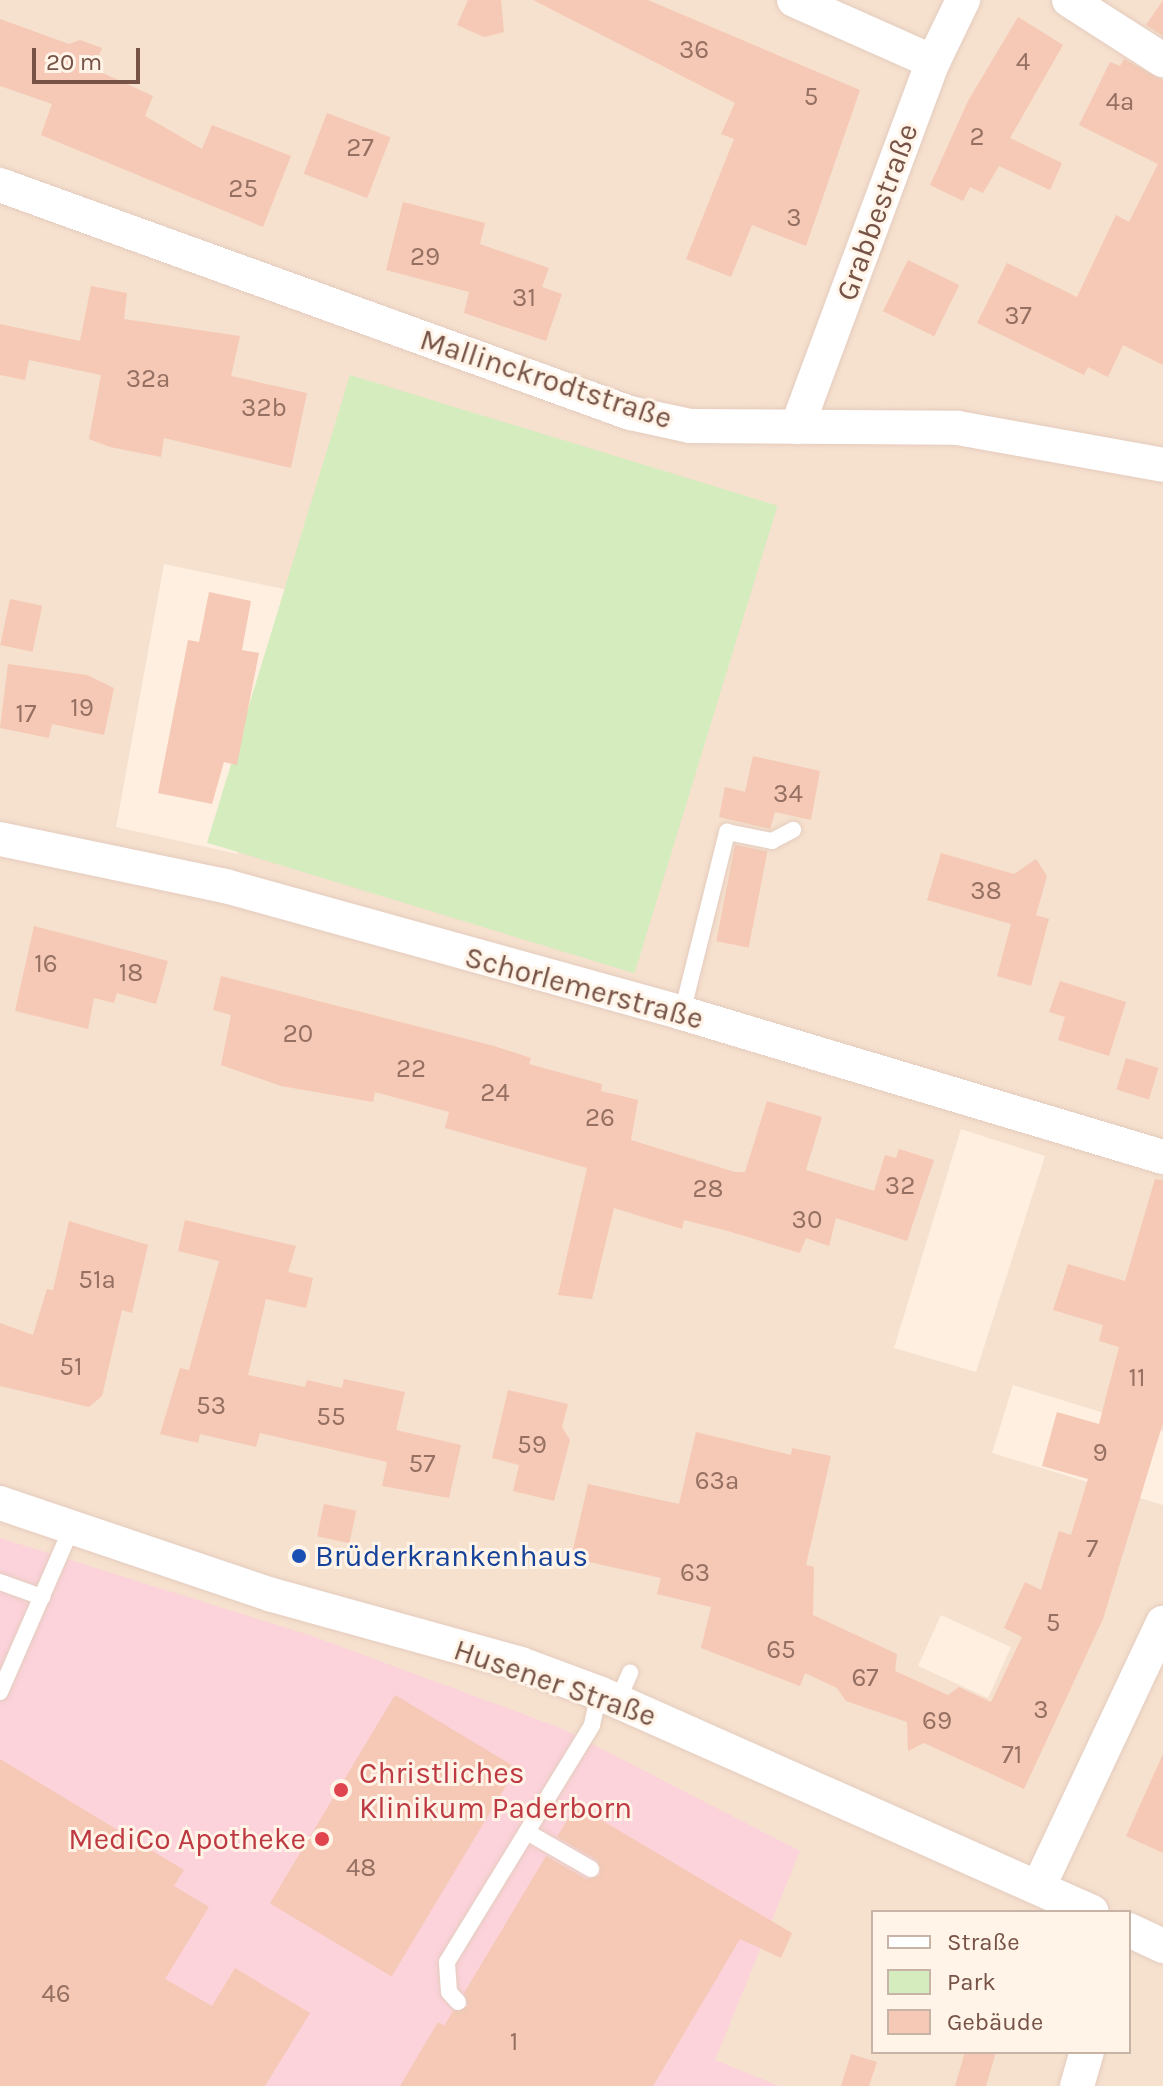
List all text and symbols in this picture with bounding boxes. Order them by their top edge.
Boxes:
scale bar [36,32,144,82]
house number: 36 [679,34,709,66]
house number: 4 [1016,46,1030,78]
text: 20 m [46,48,102,76]
house number: 5 [804,81,818,113]
house number: 4a [1106,86,1134,118]
street label: Grabbestraße [828,119,926,305]
house number: 2 [969,121,985,153]
house number: 27 [346,132,374,164]
house number: 25 [228,173,258,205]
house number: 3 [786,202,802,234]
house number: 29 [410,241,440,273]
house number: 31 [512,282,536,314]
house number: 37 [1004,300,1032,332]
street label: Mallinckrodtstraße [416,321,676,437]
house number: 32a [126,363,170,395]
house number: 32b [241,392,287,424]
house number: 19 [70,692,94,724]
house number: 17 [16,698,36,730]
house number: 34 [773,778,803,810]
house number: 38 [970,875,1002,907]
street label: Schorlemerstraße [461,939,707,1037]
house number: 16 [34,948,58,980]
house number: 18 [119,957,143,989]
house number: 20 [283,1018,313,1050]
house number: 22 [396,1053,426,1085]
house number: 24 [480,1077,510,1109]
house number: 26 [585,1102,615,1134]
house number: 32 [885,1170,915,1202]
house number: 28 [692,1173,724,1205]
house number: 30 [792,1204,822,1236]
house number: 51a [78,1264,116,1296]
house number: 51 [59,1351,83,1383]
house number: 11 [1128,1362,1146,1394]
house number: 53 [196,1390,226,1422]
house number: 55 [316,1401,346,1433]
house number: 59 [517,1429,547,1461]
house number: 9 [1092,1437,1108,1469]
house number: 57 [409,1448,435,1480]
house number: 63a [695,1465,739,1497]
house number: 7 [1086,1533,1098,1565]
place label: Brüderkrankenhaus [315,1538,588,1574]
marker: Brüderkrankenhaus [290,1547,308,1565]
house number: 63 [680,1557,710,1589]
house number: 5 [1046,1607,1060,1639]
street label: Husener Straße [449,1632,661,1734]
house number: 65 [766,1634,796,1666]
house number: 67 [851,1662,879,1694]
house number: 3 [1033,1694,1049,1726]
house number: 69 [922,1705,952,1737]
house number: 71 [1002,1739,1022,1771]
place label: Christliches Klinikum Paderborn [359,1755,632,1826]
marker: Christliches Klinikum Paderborn [330,1779,352,1801]
place label: MediCo Apotheke [68,1821,306,1857]
marker: MediCo Apotheke [313,1830,331,1848]
house number: 48 [346,1852,376,1884]
legend [871,1910,1131,2054]
text: Straße [947,1928,1019,1956]
text: Park [947,1968,996,1996]
house number: 46 [41,1978,71,2010]
text: Gebäude [947,2008,1043,2036]
house number: 1 [510,2026,518,2058]

